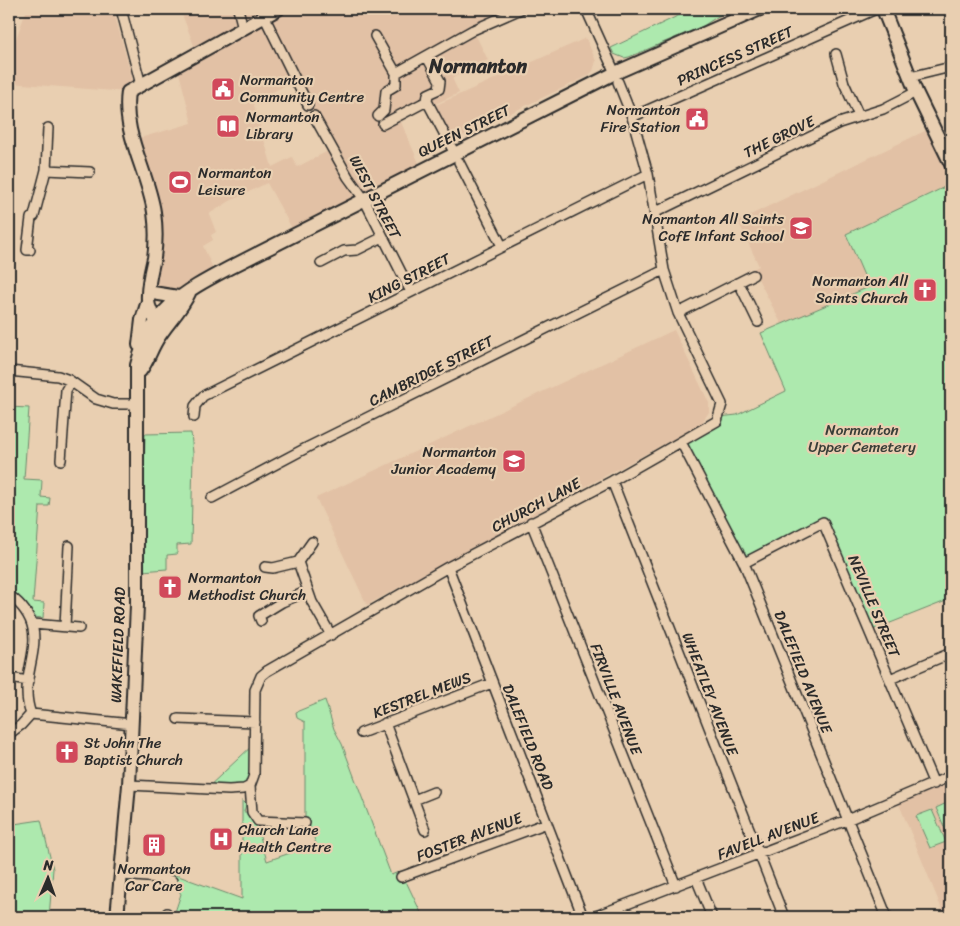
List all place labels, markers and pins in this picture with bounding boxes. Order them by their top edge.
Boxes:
place label: Normanton Community Centre [240,67,365,110]
public building icon: Normanton Community Centre [210,76,236,102]
place label: Normanton Fire Station [601,97,680,140]
place label: Normanton Library [246,104,319,147]
public building icon: Normanton Fire Station [684,106,710,132]
library icon: Normanton Library [215,113,241,139]
place label: Normanton Leisure [198,160,271,203]
sports icon: Normanton Leisure [167,169,193,195]
place label: Normanton All Saints CofE Infant School [642,206,785,249]
school or university icon: Normanton All Saints CofE Infant School [788,215,814,241]
place label: Normanton All Saints Church [812,268,909,311]
church icon: Normanton All Saints Church [912,277,938,303]
place label: Normanton Junior Academy [391,439,496,482]
school or university icon: Normanton Junior Academy [501,448,527,474]
place label: Normanton Methodist Church [188,565,306,608]
church icon: Normanton Methodist Church [157,574,183,600]
place label: St John The Baptist Church [84,730,183,773]
church icon: St John The Baptist Church [54,739,80,765]
place label: Church Lane Health Centre [238,817,332,860]
hospital icon: Church Lane Health Centre [208,826,234,852]
building icon: Normanton Car Care [141,832,167,858]
place label: Normanton Car Care [117,856,191,899]

